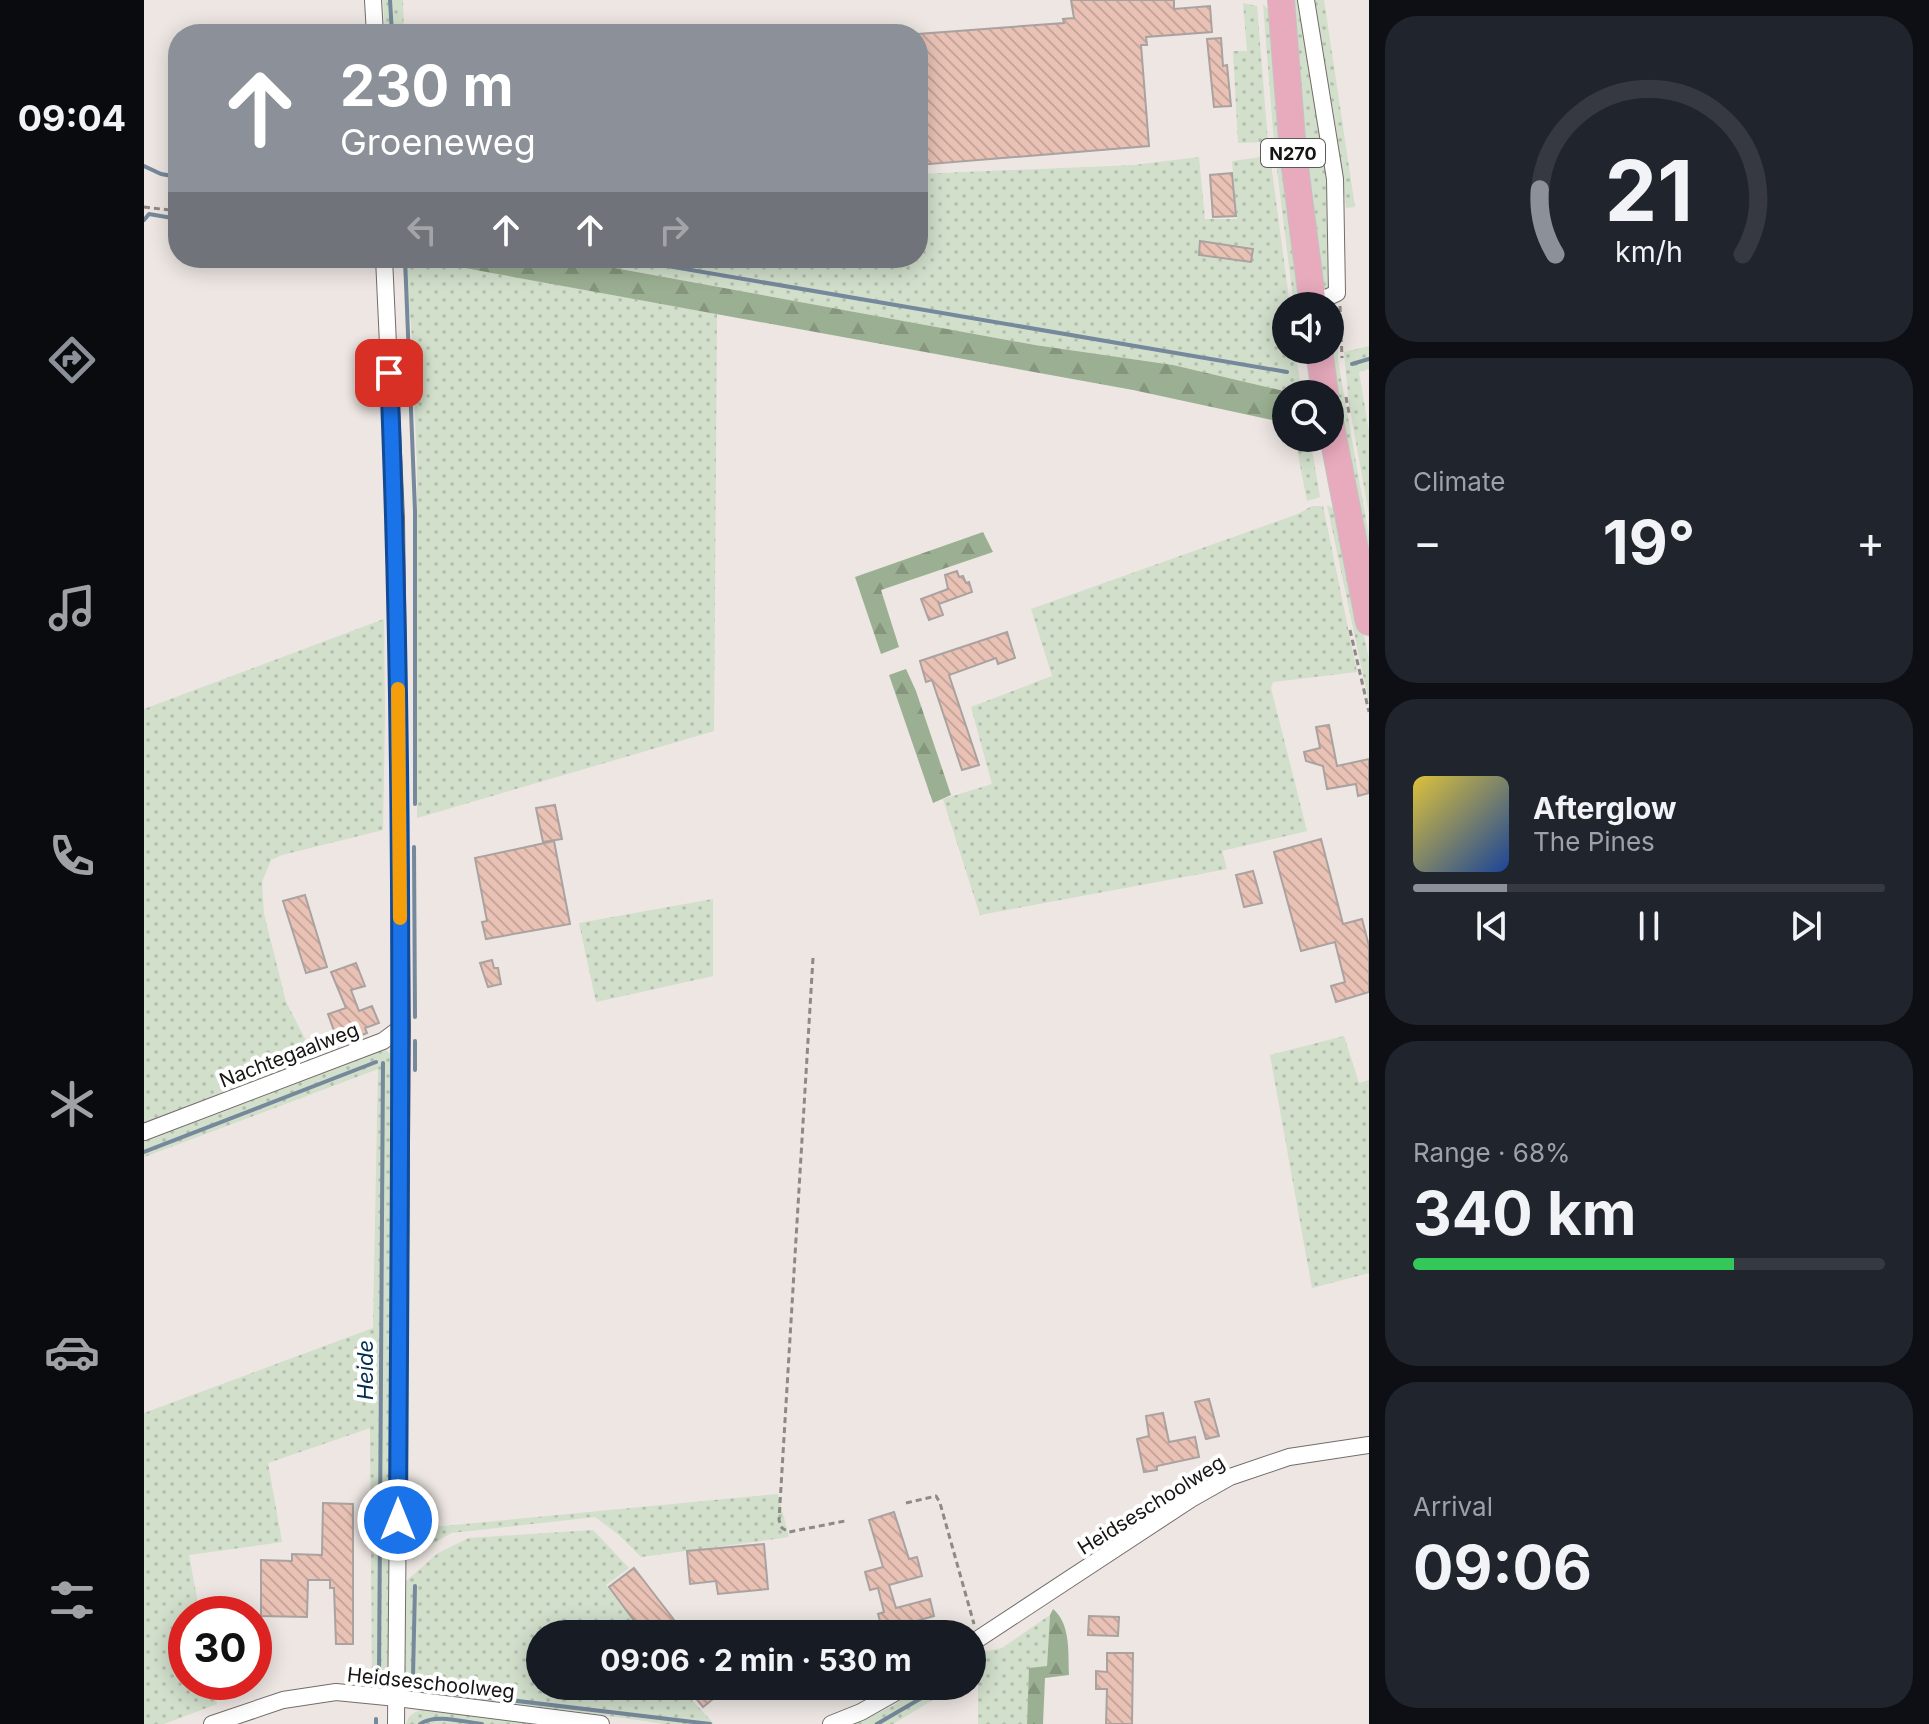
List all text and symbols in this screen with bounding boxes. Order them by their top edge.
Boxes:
text: 230 m [340,52,514,120]
icon: ahead [208,56,312,160]
text: 09:04 [18,96,126,140]
text: Groeneweg [340,120,536,164]
road number: N270 [1261,139,1325,167]
text: 21 [1605,139,1693,240]
icon: left [400,208,444,252]
icon: ahead [484,208,528,252]
icon: ahead [568,208,612,252]
icon: right [652,208,696,252]
text: km/h [1615,234,1683,269]
map controls [1272,292,1344,452]
button: sound [1272,292,1344,364]
icon: directions [44,332,100,388]
pin [355,339,423,407]
icon: arrive [367,351,411,395]
button: search [1272,380,1344,452]
text: Climate [1413,466,1505,497]
text: 19° [1603,506,1695,578]
text: − [1413,515,1442,569]
text: + [1856,515,1885,569]
icon: music [44,580,100,636]
text: Afterglow [1533,790,1677,826]
text: The Pines [1533,826,1655,857]
icon: phone [44,828,100,884]
icon: previous [1470,904,1514,948]
icon: pause [1627,904,1671,948]
icon: next [1784,904,1828,948]
street label: Nachtegaalweg [216,1017,362,1093]
icon: climate [44,1076,100,1132]
text: Range · 68% [1413,1137,1571,1168]
text: 340 km [1413,1177,1637,1249]
icon: car [44,1324,100,1380]
water label: Heide [352,1340,378,1400]
street label: Heidseschoolweg [1073,1450,1229,1560]
position arrow [356,1478,440,1562]
text: Arrival [1413,1491,1493,1522]
text: 09:06 [1413,1531,1592,1603]
icon: filters [44,1572,100,1628]
speed limit sign: 30 [168,1596,272,1700]
text: 09:06 · 2 min · 530 m [600,1642,912,1678]
street label: Heidseschoolweg [346,1662,516,1704]

